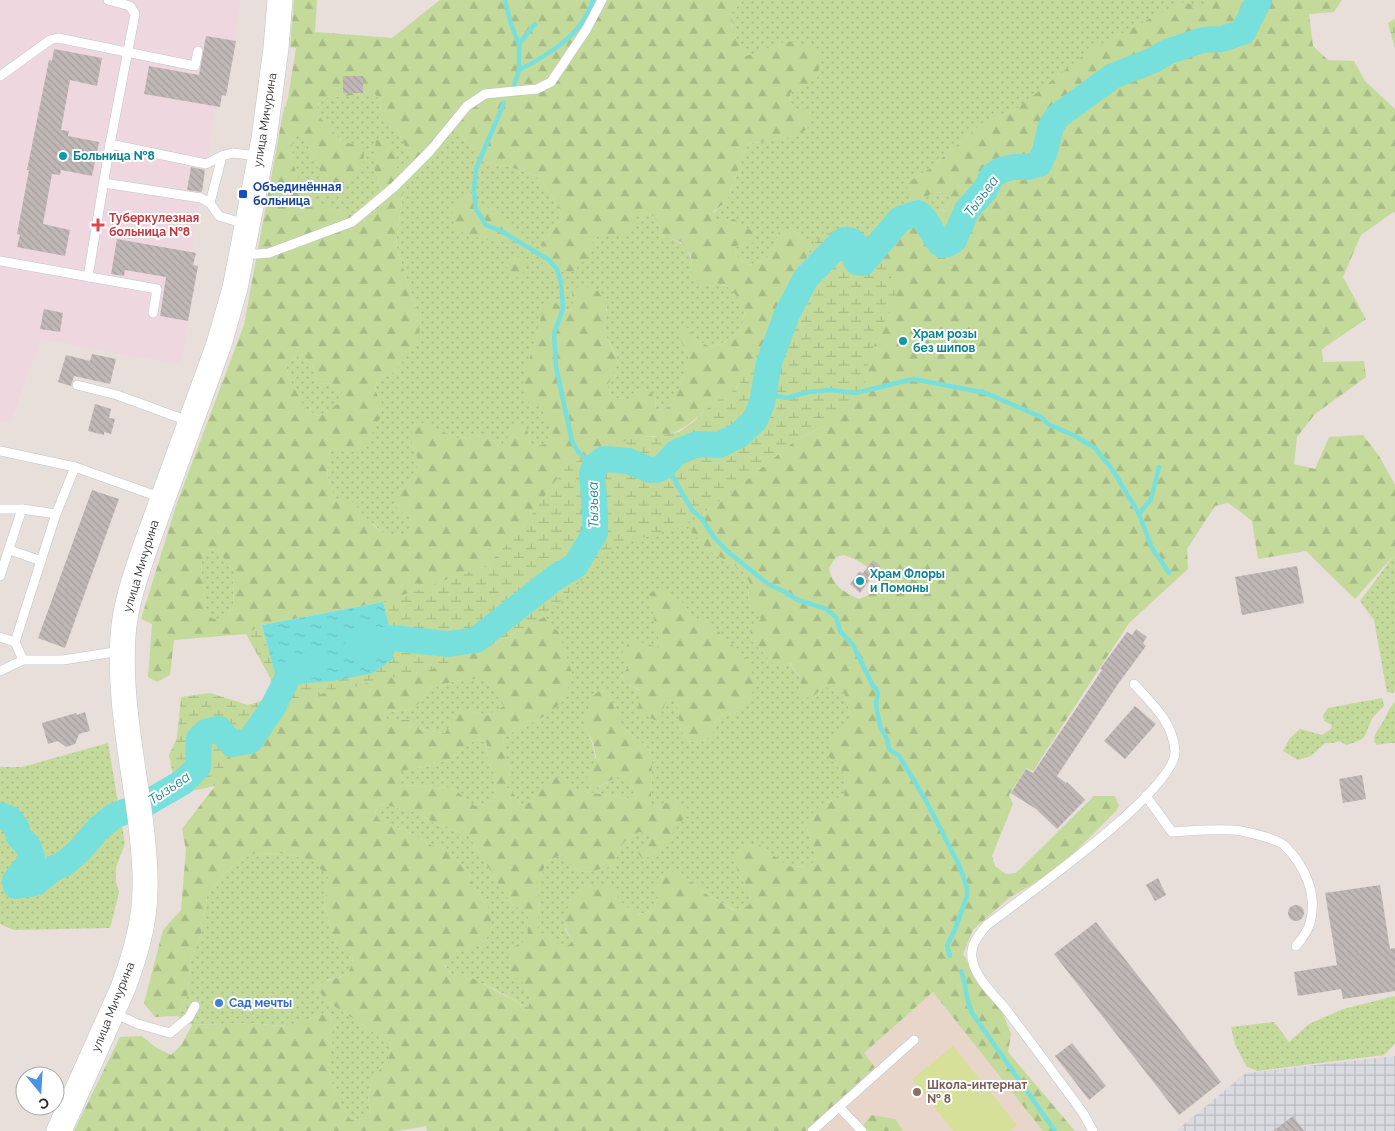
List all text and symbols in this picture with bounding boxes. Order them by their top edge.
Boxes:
street label: улица Мичурина [251,72,279,168]
place label: Больница №8 [73,149,155,163]
marker: Больница №8 [57,150,69,162]
water label: Тызьва [961,173,1001,219]
place label: Объединённая больница [253,180,341,208]
marker: Объединённая больница [237,188,249,200]
place label: Туберкулезная больница №8 [109,211,199,239]
marker: Туберкулезная больница №8 [91,218,105,232]
place label: Храм розы без шипов [912,327,977,355]
marker: Храм розы без шипов [897,335,909,347]
water label: Тызьва [585,481,601,529]
street label: улица Мичурина [120,518,162,614]
place label: Храм Флоры и Помоны [869,567,945,595]
marker: Храм Флоры и Помоны [854,575,866,587]
water label: Тызьва [145,768,193,808]
street label: улица Мичурина [89,960,137,1054]
place label: Сад мечты [229,996,292,1010]
marker: Сад мечты [213,997,225,1009]
north arrow [15,1066,65,1116]
place label: Школа-интернат № 8 [927,1078,1027,1106]
marker: Школа-интернат № 8 [911,1086,923,1098]
text: С [37,1094,51,1113]

